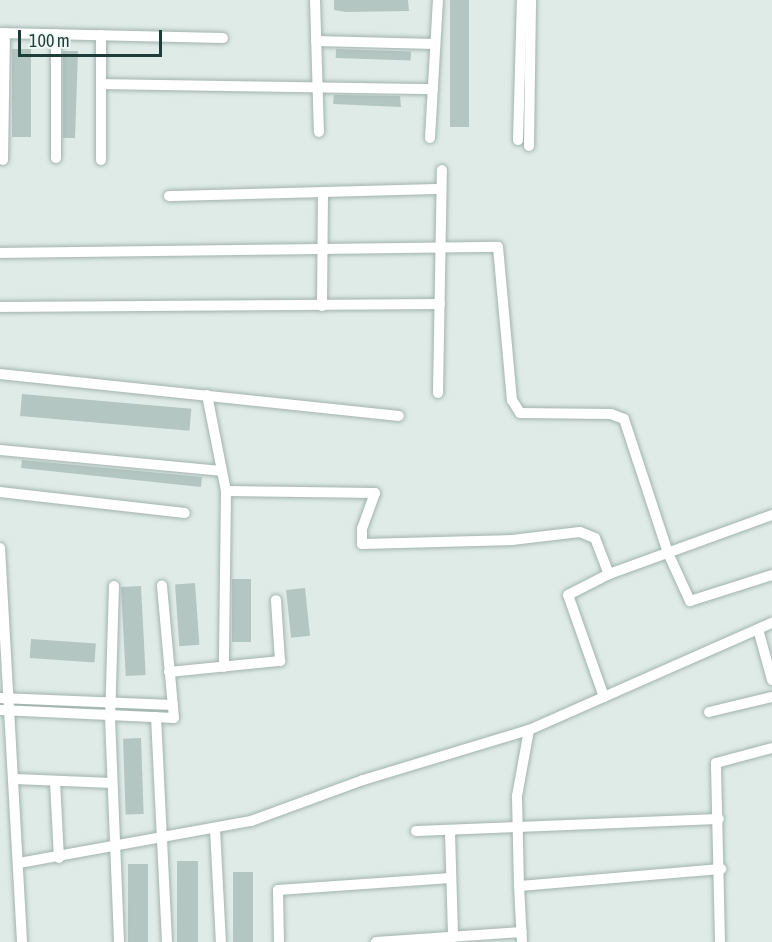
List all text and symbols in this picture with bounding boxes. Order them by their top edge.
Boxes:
scale bar [21,18,165,56]
text: 100 m [29,30,70,51]

